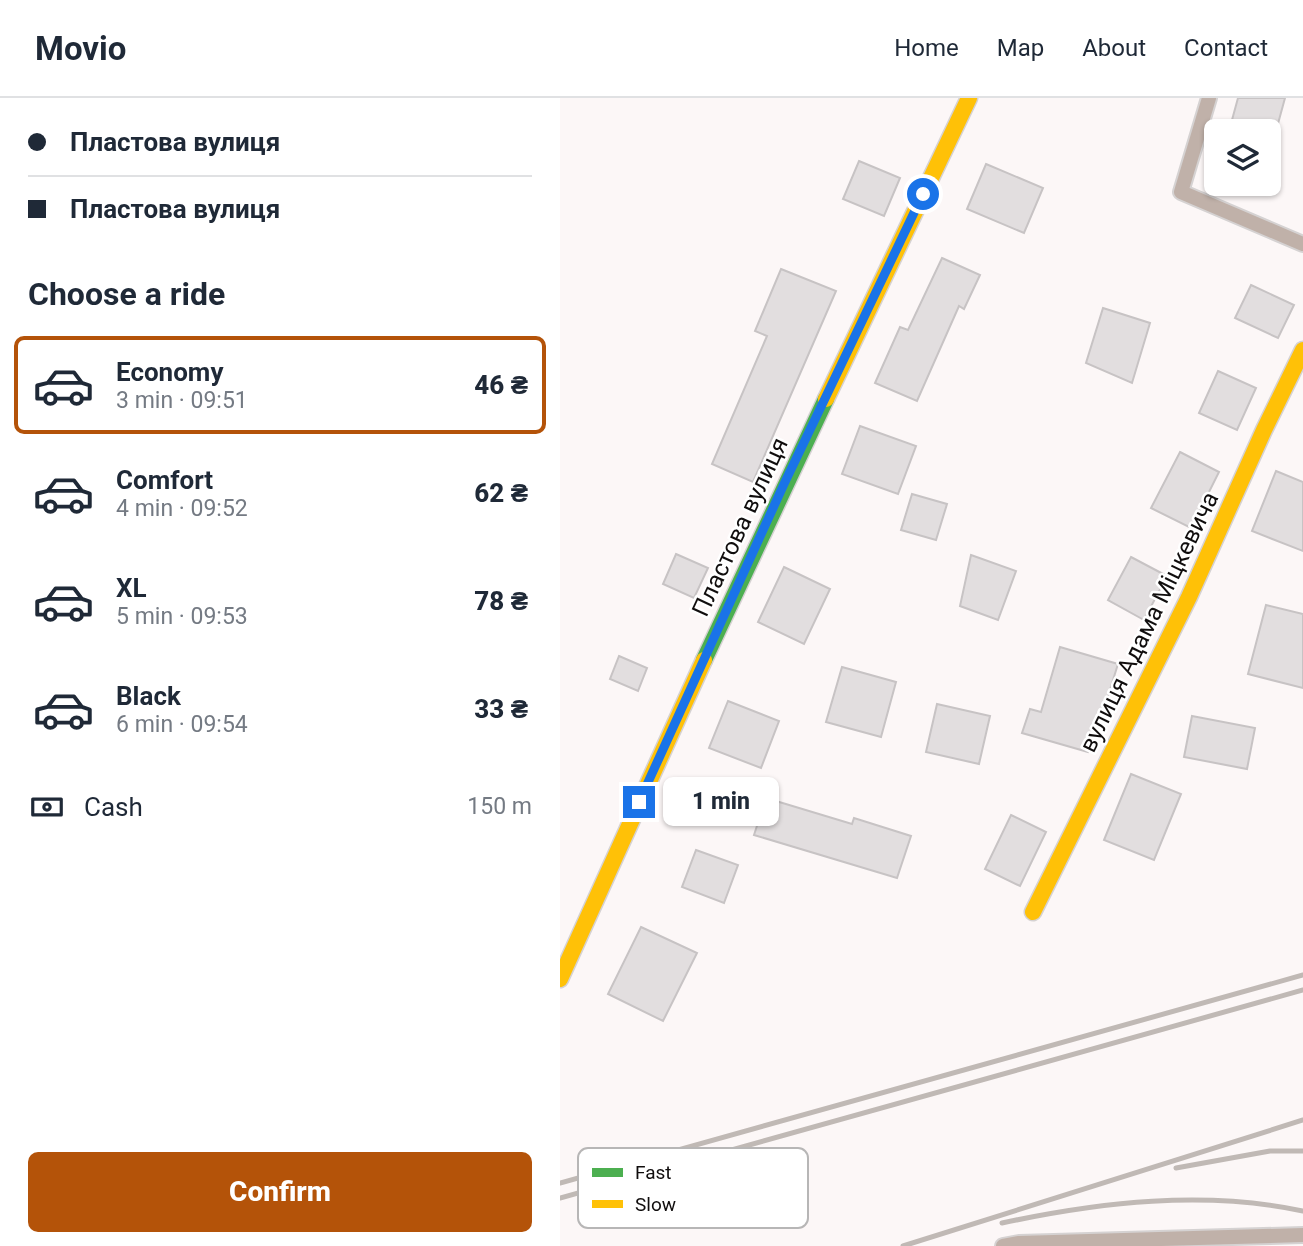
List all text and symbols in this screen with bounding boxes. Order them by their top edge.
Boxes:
text: Movio [35,29,126,68]
text: Home [894,34,959,62]
text: Map [997,34,1044,62]
text: About [1082,34,1146,62]
text: Contact [1184,34,1268,62]
map controls [1204,119,1281,196]
button: layers [1204,119,1281,196]
text: Пластова вулиця [70,127,280,157]
route start [907,178,939,210]
text: Пластова вулиця [70,194,280,224]
text: Choose a ride [28,275,225,313]
icon: car [32,354,95,417]
text: Economy [116,357,223,387]
text: 46 ₴ [474,370,528,400]
text: 3 min · 09:51 [116,387,248,414]
street label: Пластова вулиця [686,433,794,621]
icon: car [32,462,95,525]
text: Comfort [116,465,213,495]
text: 62 ₴ [474,478,528,508]
street label: вулиця Адама Міцкевича [1074,487,1224,757]
text: 4 min · 09:52 [116,495,248,522]
icon: car [32,570,95,633]
text: XL [116,573,147,603]
text: 78 ₴ [474,586,528,616]
text: 5 min · 09:53 [116,603,248,630]
icon: car [32,678,95,741]
text: Black [116,681,181,711]
text: 33 ₴ [474,694,528,724]
text: 6 min · 09:54 [116,711,248,738]
callout: 1 min [664,778,779,826]
route end [623,786,655,818]
icon: cash [28,788,66,826]
text: 1 min [692,788,750,815]
text: Cash [84,792,143,822]
text: 150 m [467,793,532,820]
legend [578,1148,808,1228]
button: Confirm [28,1152,532,1232]
text: Fast [635,1161,672,1184]
text: Slow [635,1193,676,1216]

